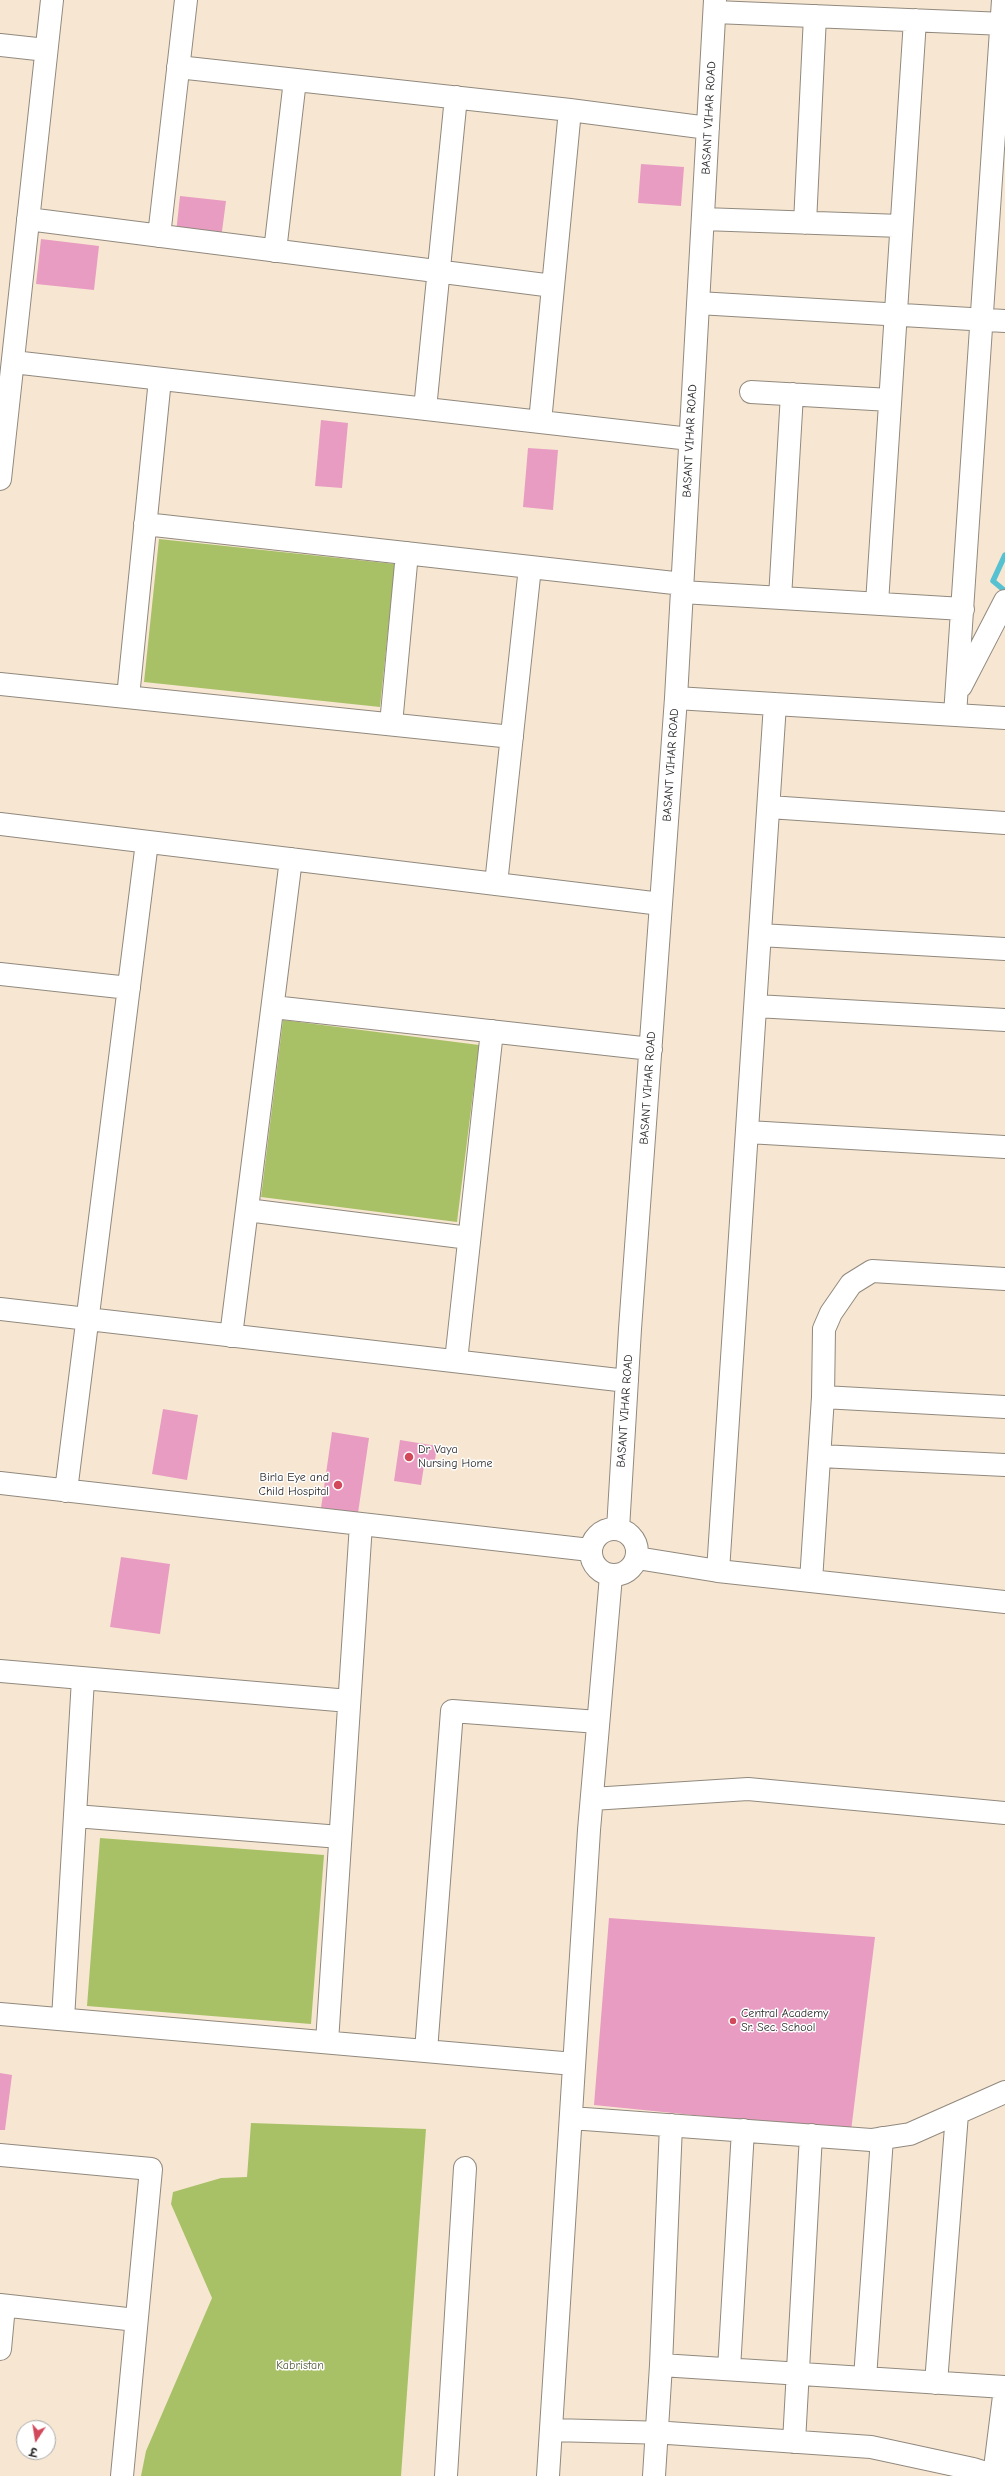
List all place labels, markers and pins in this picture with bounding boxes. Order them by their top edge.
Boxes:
place label: Dr Vaya Nursing Home [418,1443,492,1471]
marker: Dr Vaya Nursing Home [403,1451,415,1463]
place label: Birla Eye and Child Hospital [259,1471,329,1499]
marker: Birla Eye and Child Hospital [332,1479,344,1491]
place label: Central Academy Sr. Sec. School [741,2007,828,2035]
marker: Central Academy Sr. Sec. School [728,2016,738,2026]

